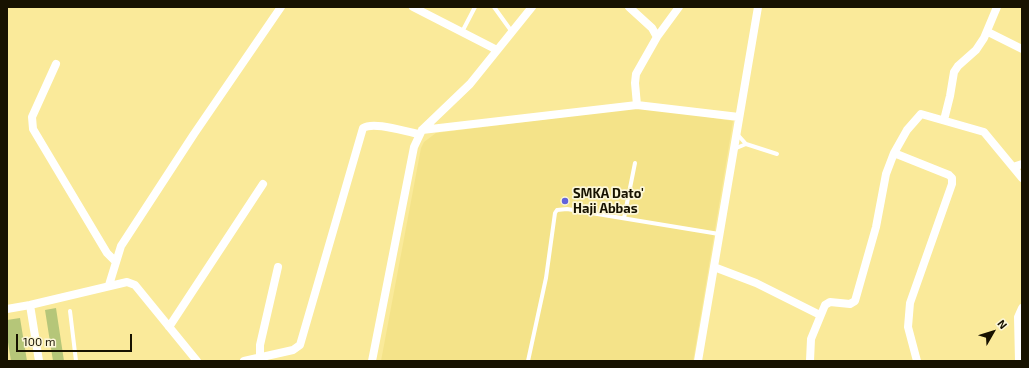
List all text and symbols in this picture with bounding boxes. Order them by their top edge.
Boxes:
place label: SMKA Dato' Haji Abbas [573,186,644,217]
marker: SMKA Dato' Haji Abbas [560,196,570,206]
north arrow [973,312,1013,352]
text: N [995,317,1010,331]
scale bar [18,326,134,352]
text: 100 m [23,334,55,348]

